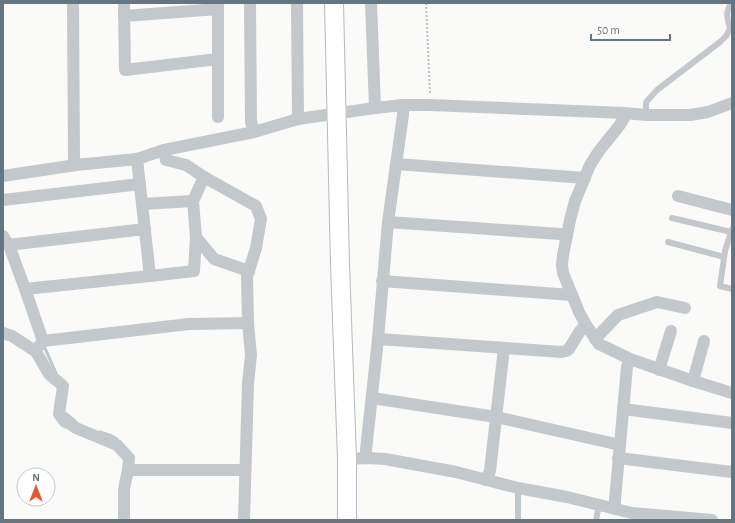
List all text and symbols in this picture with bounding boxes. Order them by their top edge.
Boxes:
scale bar [591,16,670,42]
text: 50 m [597,24,620,36]
north arrow [16,467,56,507]
text: N [32,472,40,483]

